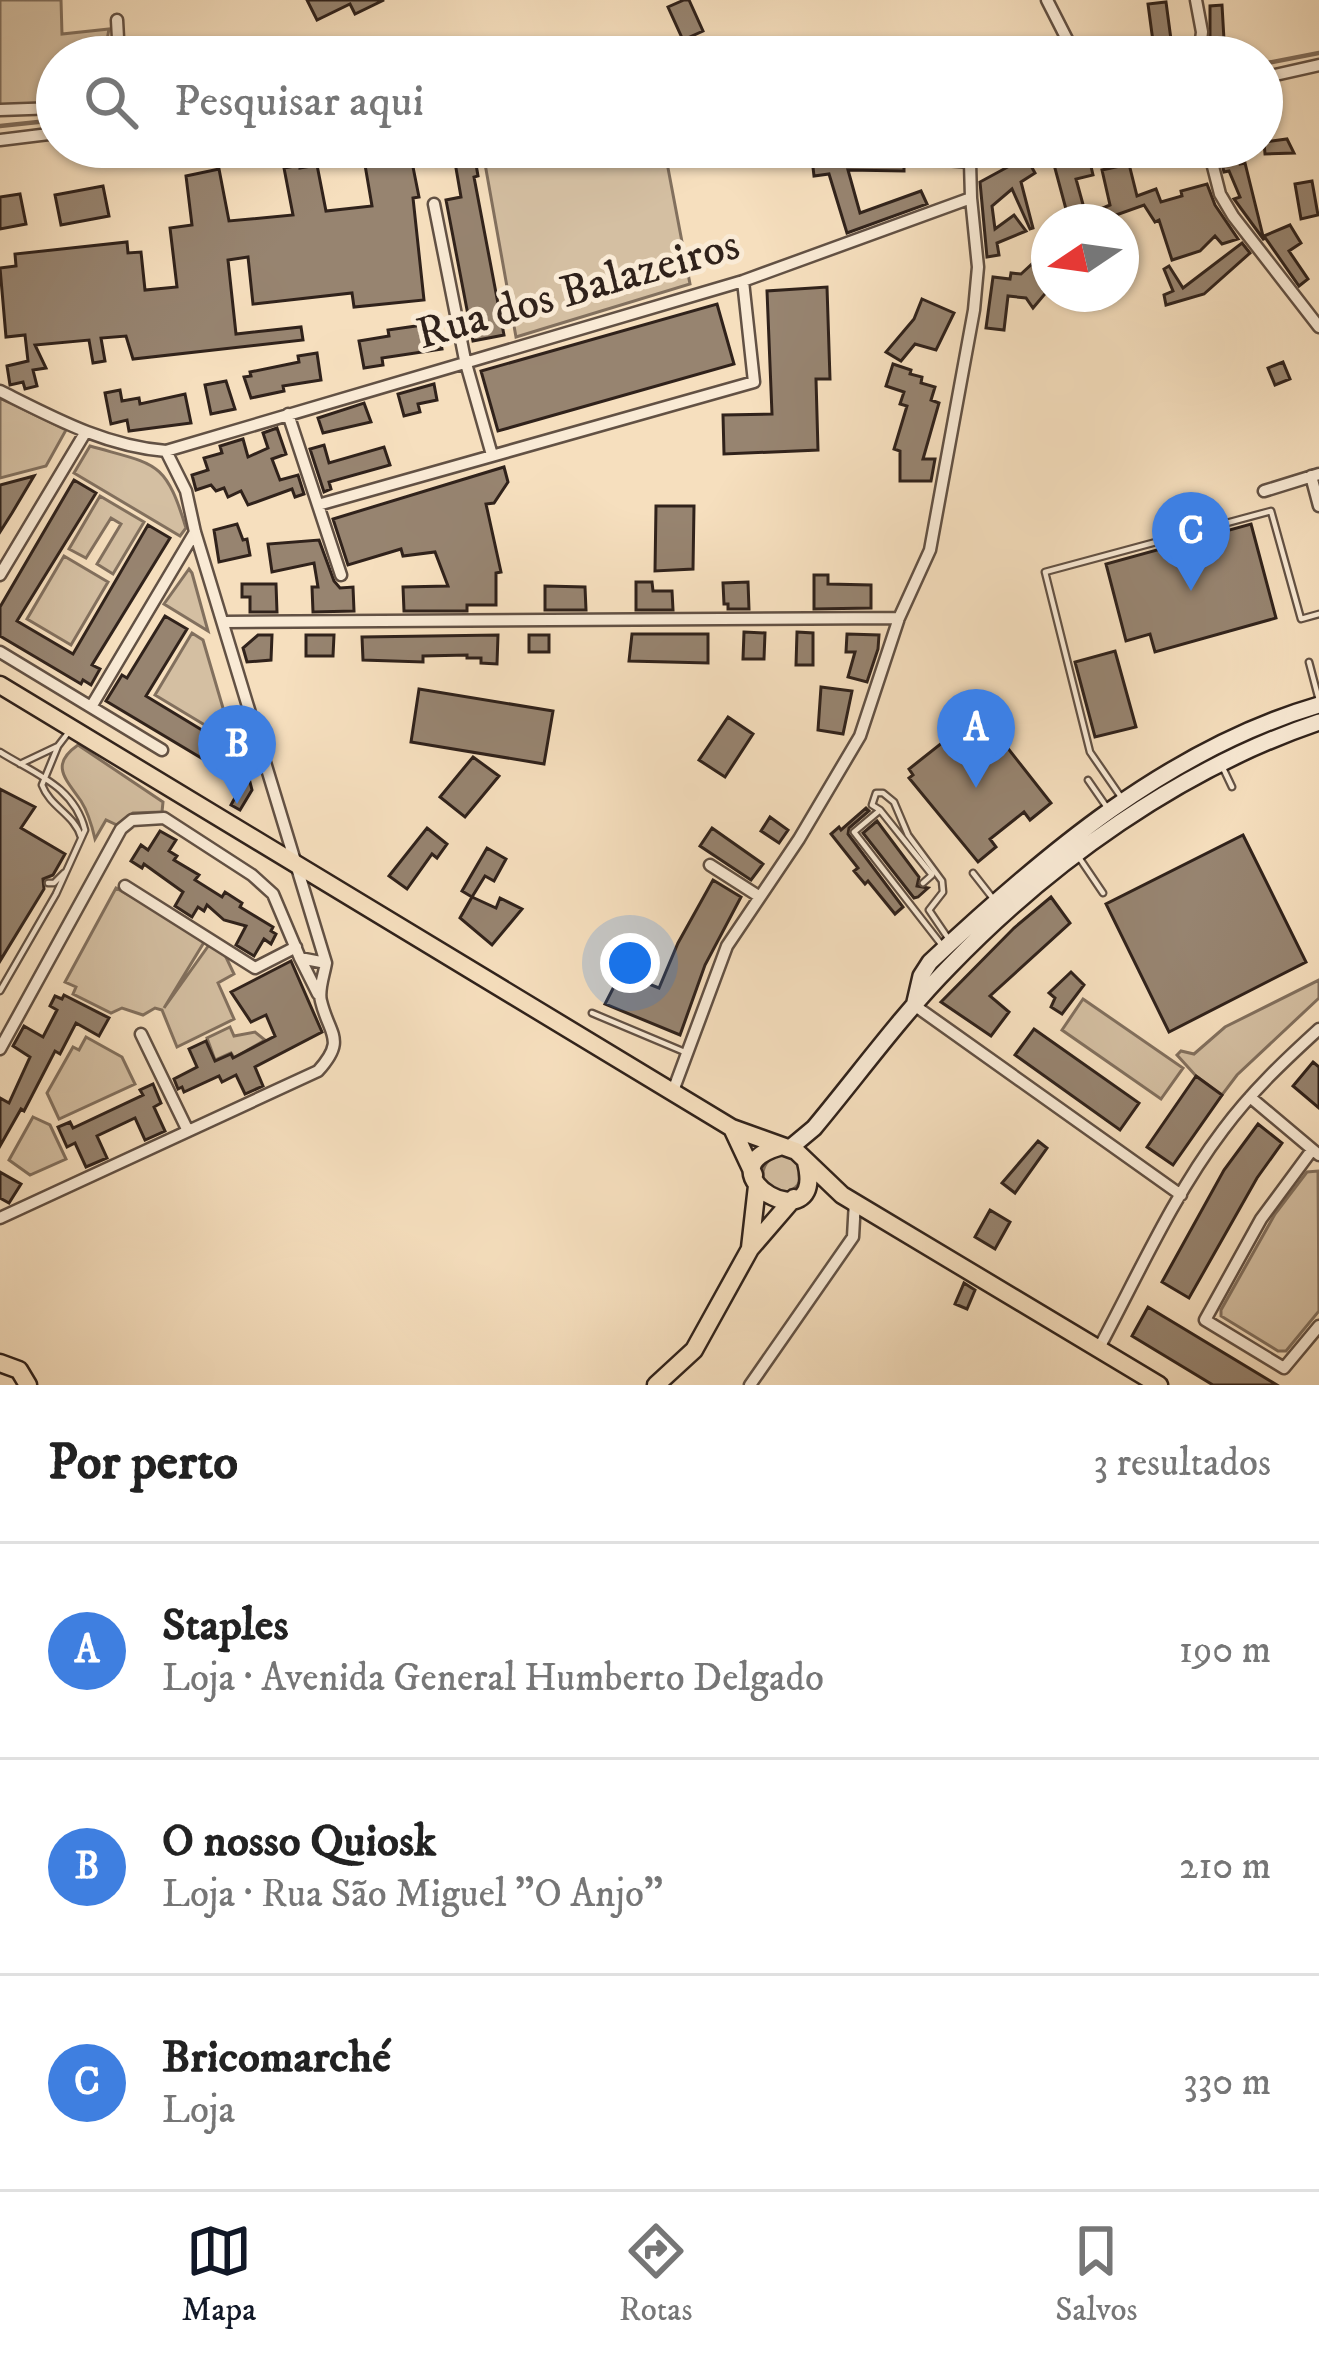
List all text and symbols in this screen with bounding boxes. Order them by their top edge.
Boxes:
search box [36,36,1283,168]
icon: search [78,69,144,135]
text: Pesquisar aqui [174,74,424,130]
north arrow [1031,204,1139,312]
street label: Rua dos Balazeiros [410,217,746,363]
pin: C [1152,492,1230,591]
pin: A [937,689,1015,788]
pin: B [198,705,276,804]
your location [600,933,660,993]
text: Por perto [48,1431,238,1495]
text: 3 resultados [1094,1439,1271,1488]
text: Staples [162,1598,289,1654]
text: A [75,1626,99,1675]
text: 190 m [1179,1626,1271,1675]
text: Loja · Avenida General Humberto Delgado [162,1654,824,1703]
text: O nosso Quiosk [162,1814,436,1870]
text: B [75,1842,99,1891]
text: 210 m [1179,1842,1271,1891]
text: Loja · Rua São Miguel "O Anjo" [162,1870,663,1919]
text: Bricomarché [162,2030,391,2086]
text: C [74,2058,100,2107]
text: 330 m [1183,2058,1271,2107]
text: Loja [162,2086,235,2135]
tab: Mapa [181,2218,256,2331]
tab: Rotas [619,2218,692,2331]
tab: Salvos [1055,2218,1138,2331]

